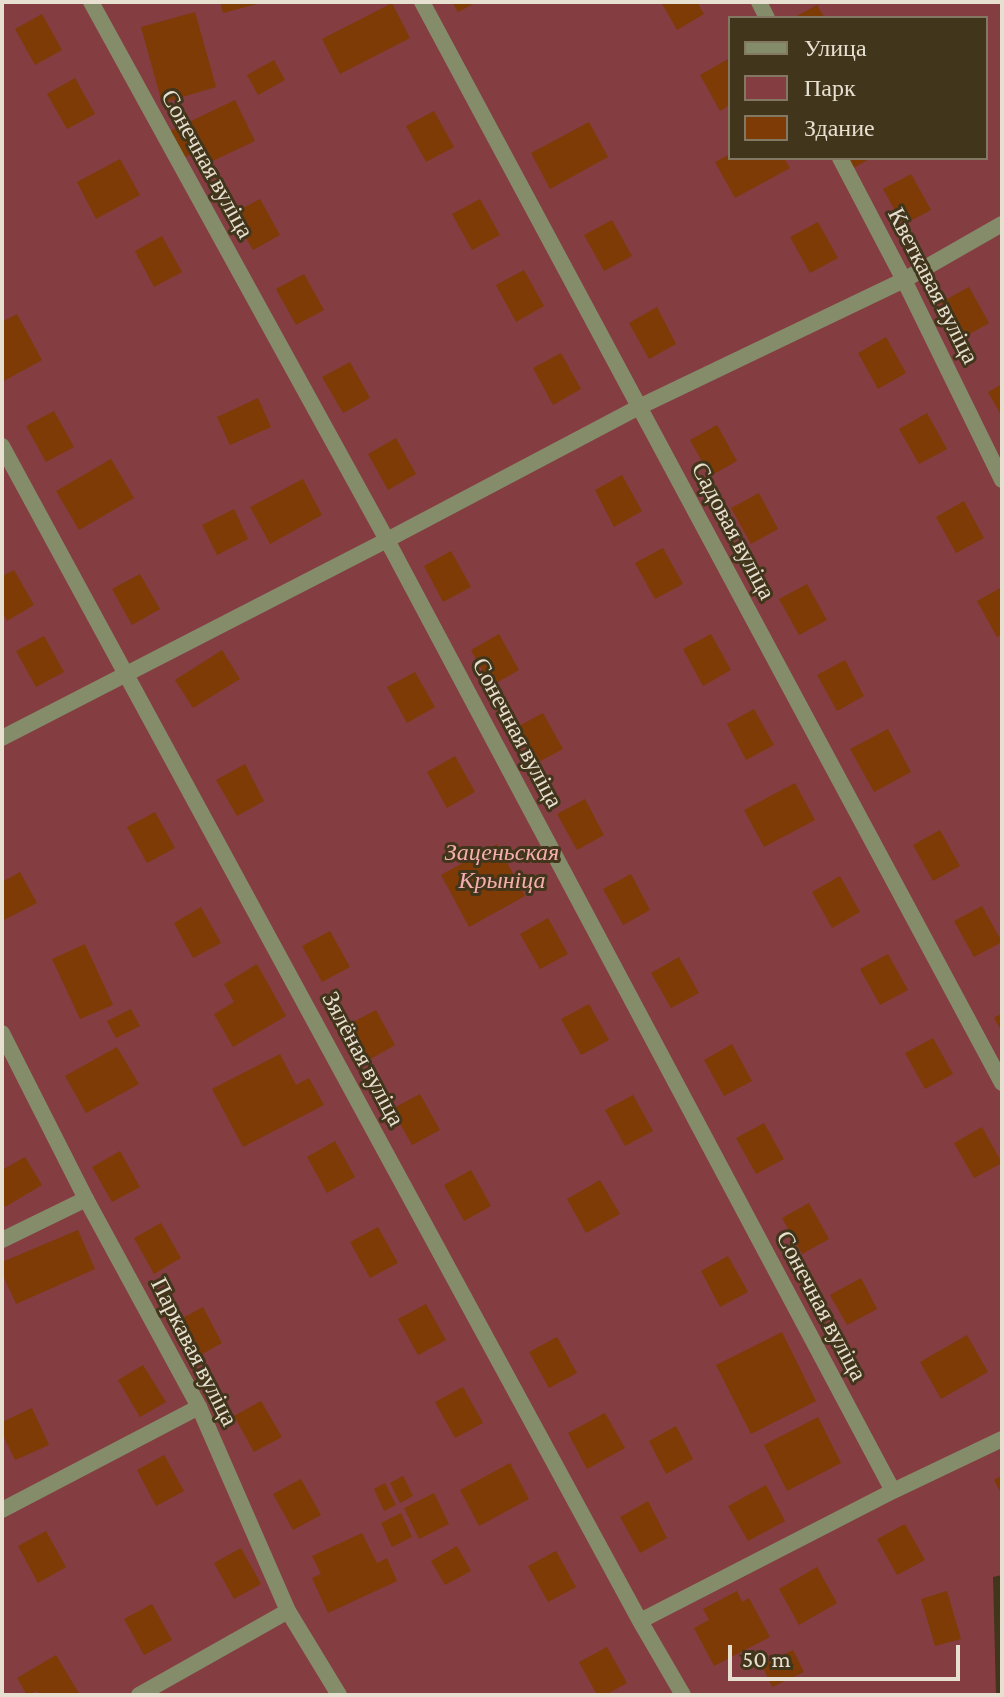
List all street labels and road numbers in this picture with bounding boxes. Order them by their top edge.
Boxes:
street label: Сонечная вуліца [154,85,260,243]
street label: Кветкавая вуліца [881,203,985,369]
street label: Садовая вуліца [685,457,781,605]
street label: Сонечная вуліца [465,653,569,813]
street label: Зялёная вуліца [315,987,411,1131]
street label: Сонечная вуліца [769,1226,873,1386]
street label: Паркавая вуліца [144,1273,244,1431]

